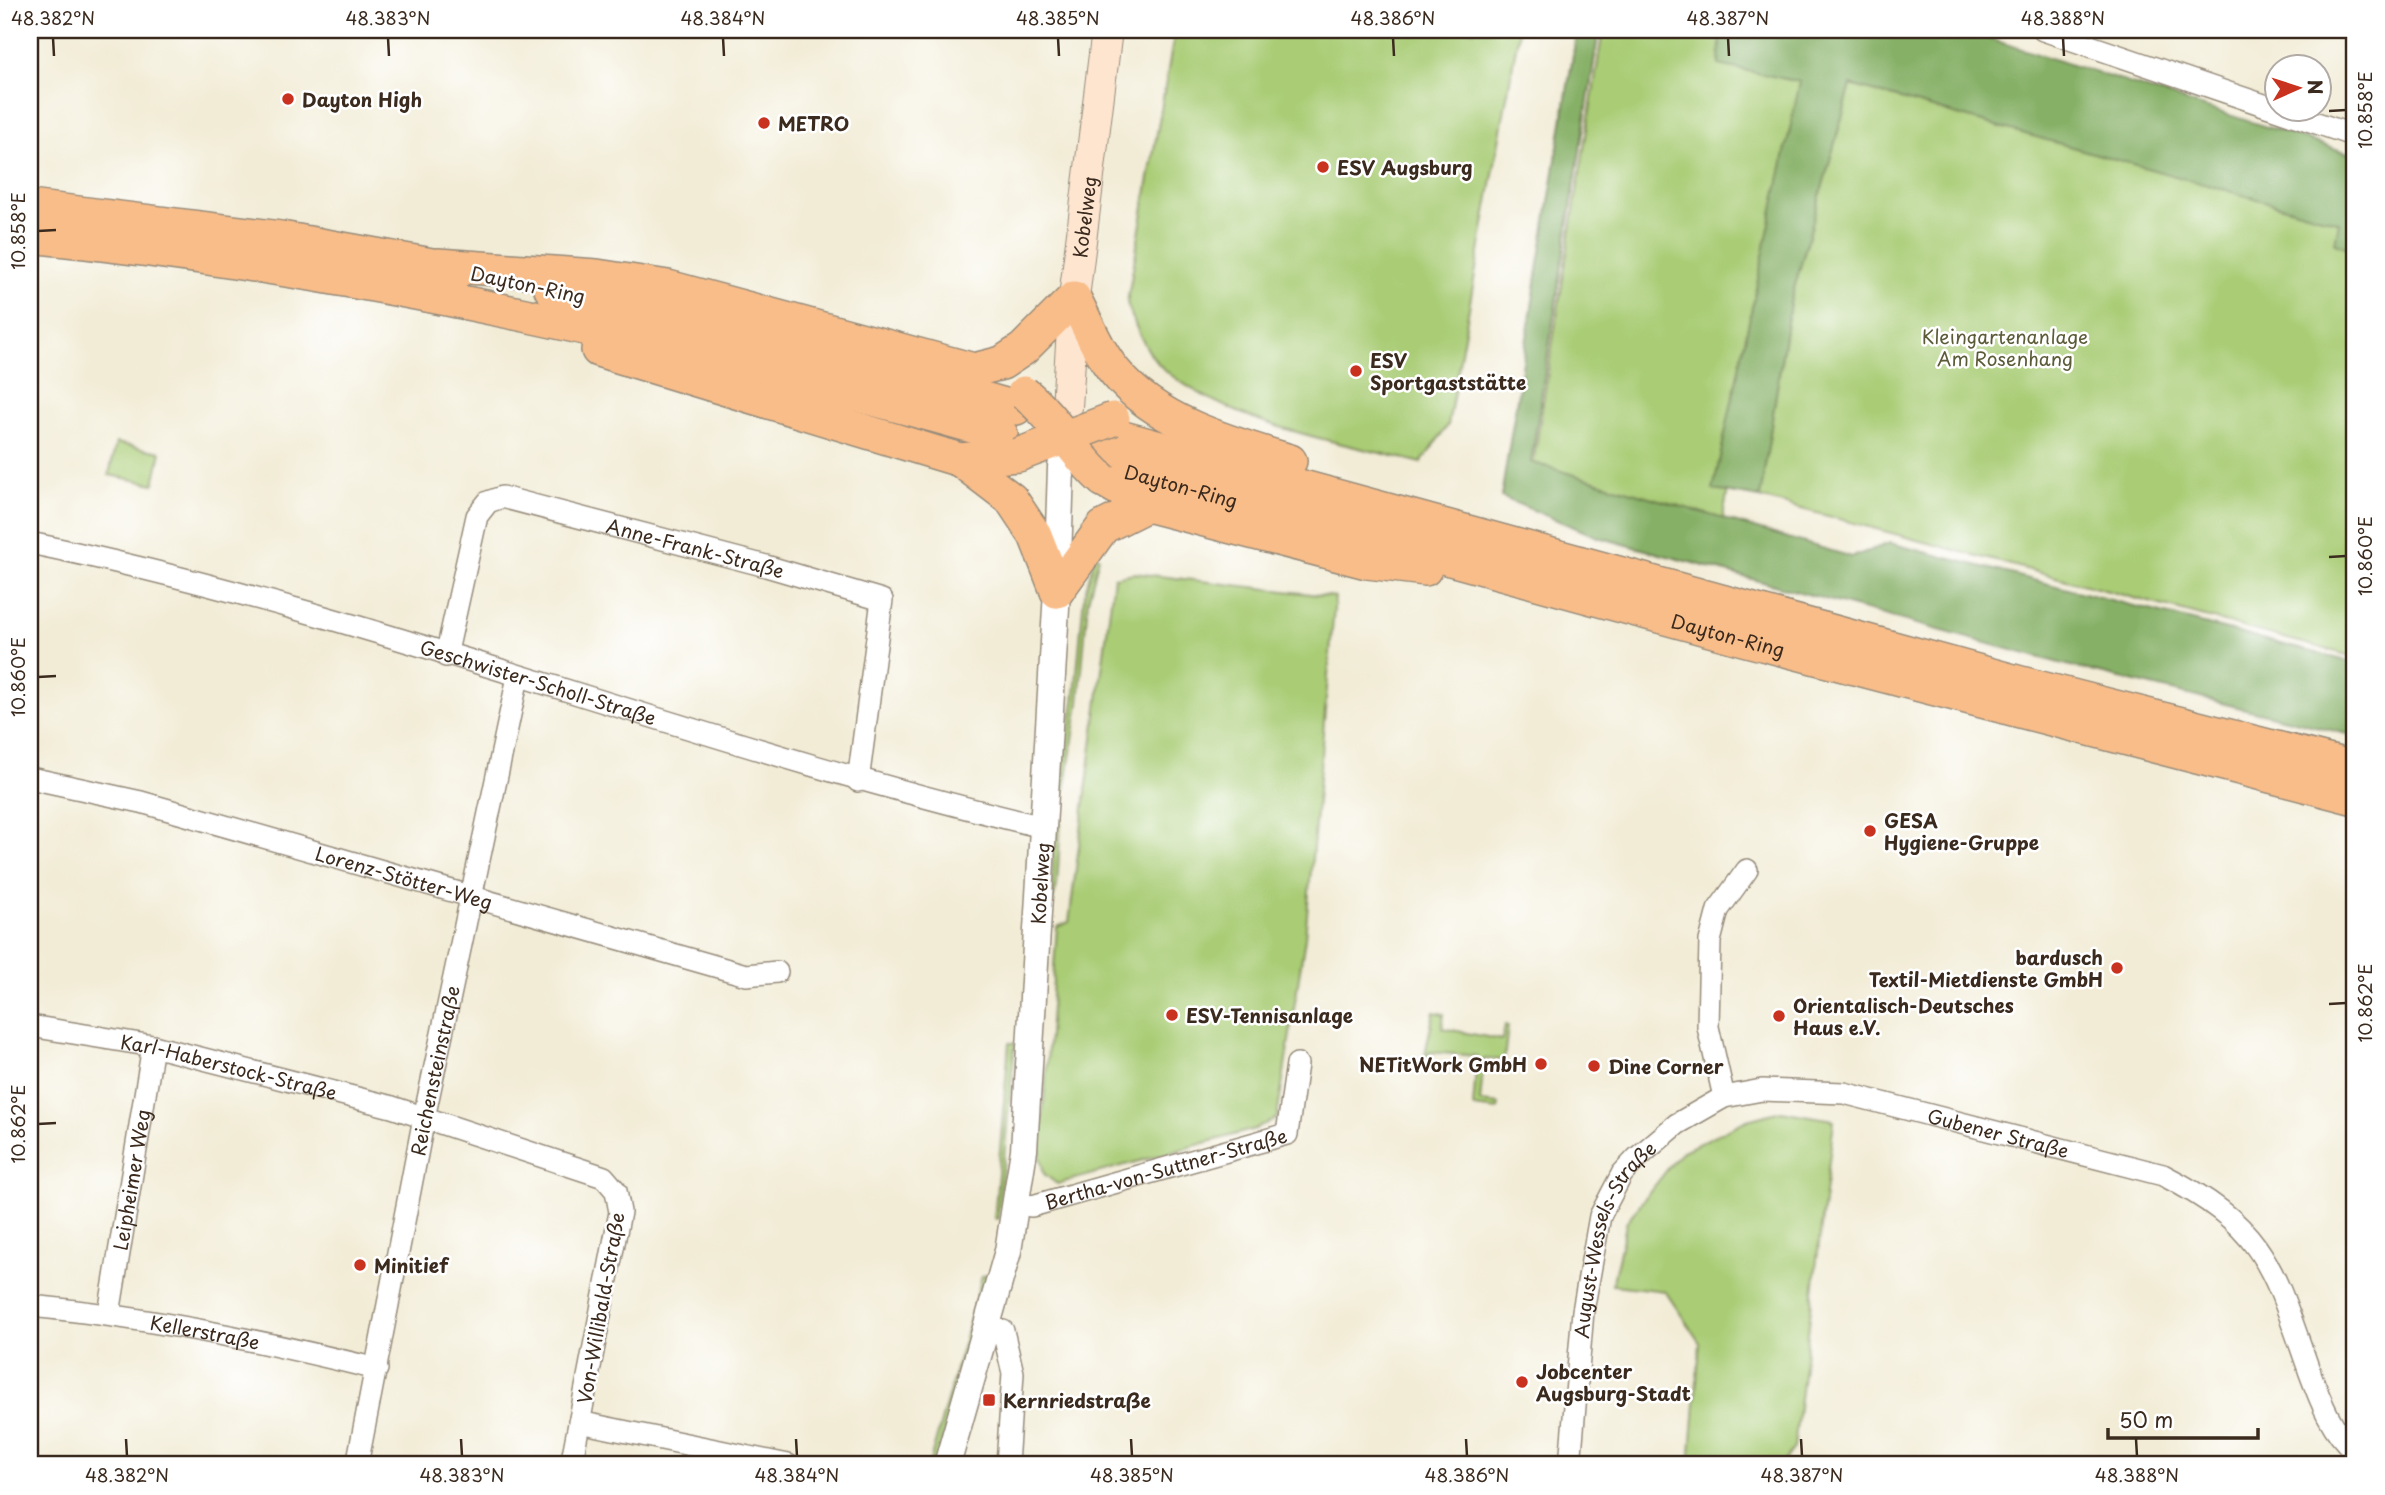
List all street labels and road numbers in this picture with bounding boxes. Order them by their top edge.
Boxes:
street label: Kobelweg [1065,174,1103,259]
street label: Dayton-Ring [468,258,588,310]
street label: Dayton-Ring [1121,457,1241,514]
street label: Anne-Frank-Straße [604,511,788,585]
street label: Dayton-Ring [1668,606,1788,663]
street label: Geschwister-Scholl-Straße [417,632,660,731]
street label: Lorenz-Stötter-Weg [312,839,496,916]
street label: Kobelweg [1023,841,1056,925]
street label: Reichensteinstraße [403,983,466,1158]
street label: Karl-Haberstock-Straße [119,1027,340,1106]
street label: Gubener Straße [1924,1101,2072,1164]
street label: Leipheimer Weg [106,1107,156,1252]
street label: Bertha-von-Suttner-Straße [1041,1121,1290,1216]
street label: August-Wessels-Straße [1567,1134,1662,1340]
street label: Von-Willibald-Straße [569,1210,631,1406]
street label: Kellerstraße [148,1308,262,1356]

